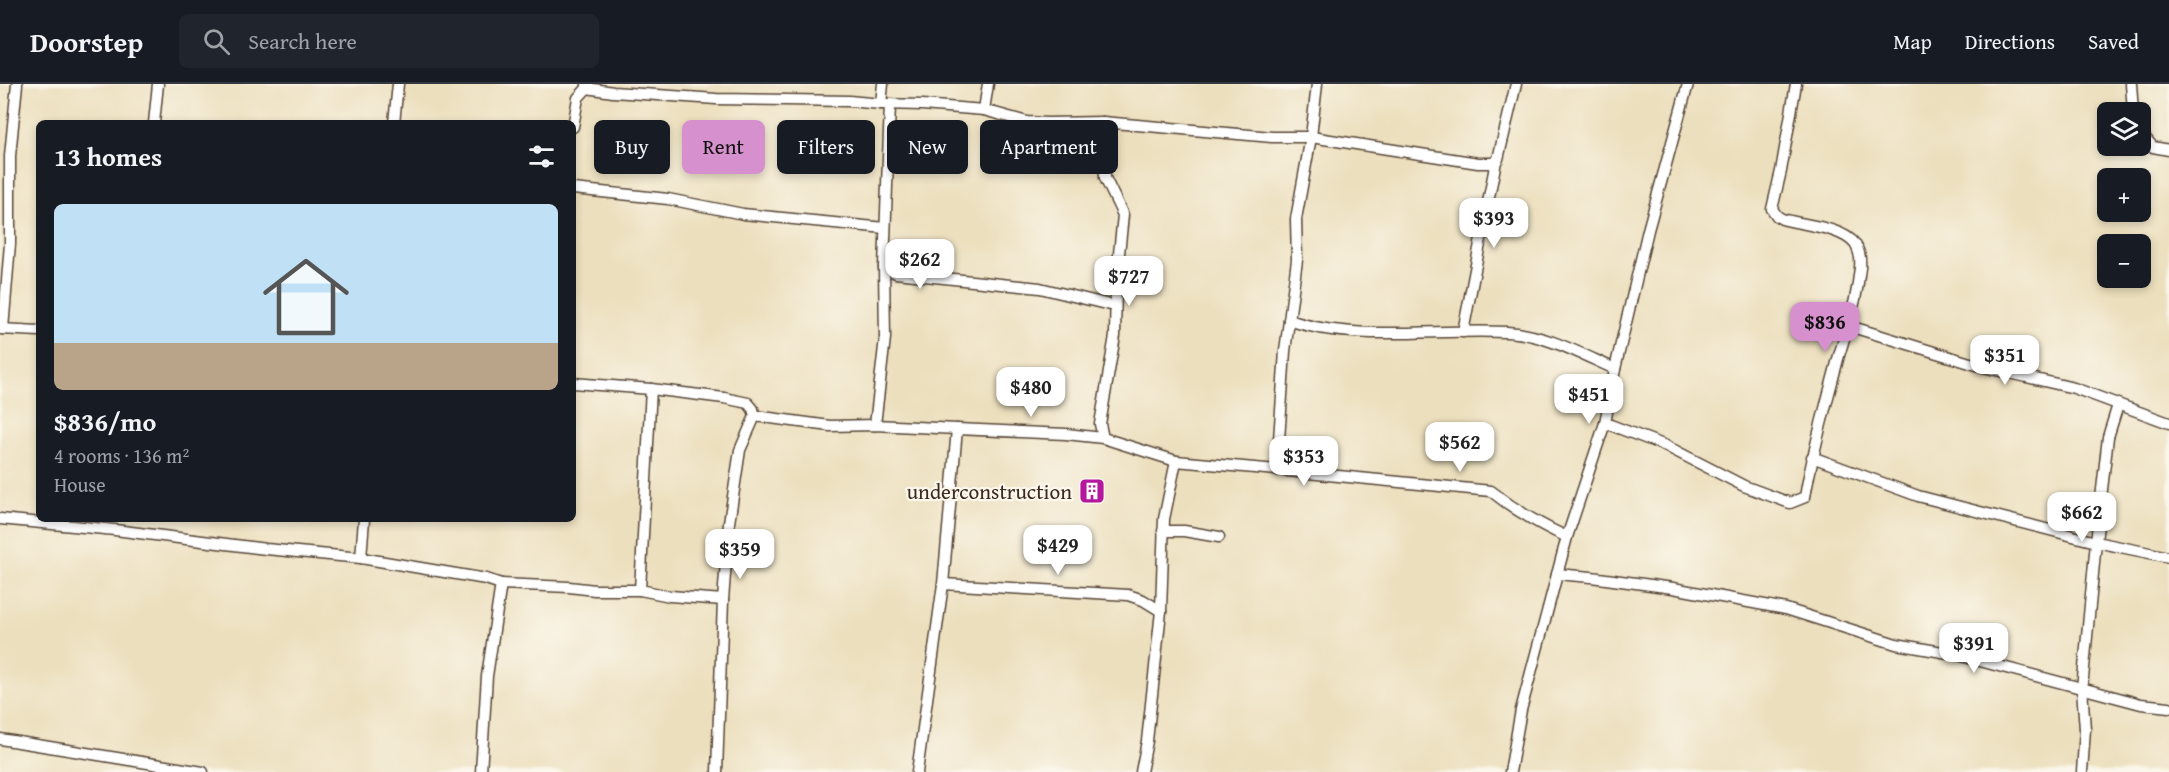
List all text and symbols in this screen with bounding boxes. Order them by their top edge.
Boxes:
search box [179,14,599,68]
text: Doorstep [30,21,143,62]
icon: search [200,25,233,58]
text: Search here [248,25,357,57]
text: Map [1893,26,1932,57]
text: Directions [1965,26,2055,57]
text: Saved [2088,26,2139,57]
map controls [2097,102,2151,288]
button: layers [2097,102,2151,156]
chip: Buy [594,120,670,174]
chip: Rent [682,120,765,174]
chip: Filters [777,120,875,174]
chip: New [887,120,968,174]
chip: Apartment [980,120,1118,174]
text: 13 homes [54,137,162,176]
icon: filters [525,140,558,173]
button: + [2097,168,2151,222]
pin: $393 [1458,198,1530,249]
text: $393 [1473,203,1515,232]
button: − [2097,234,2151,288]
pin: $262 [884,239,956,290]
icon: home [252,243,360,351]
text: $262 [899,244,941,273]
pin: $727 [1093,256,1165,307]
text: $727 [1108,261,1150,290]
pin: $836 [1789,302,1861,353]
text: $836 [1804,307,1846,336]
pin: $351 [1969,335,2041,386]
text: $351 [1984,340,2026,369]
pin: $480 [995,367,1067,418]
text: $480 [1010,372,1052,401]
pin: $451 [1553,374,1625,425]
text: $451 [1568,379,1610,408]
text: $836/mo [54,402,156,441]
pin: $562 [1424,422,1496,473]
text: $562 [1439,427,1481,456]
pin: $353 [1268,436,1340,487]
text: 4 rooms · 136 m² [54,441,189,470]
text: $353 [1283,441,1325,470]
text: House [54,470,106,499]
place label: underconstruction [907,476,1072,507]
building icon: underconstruction [1077,476,1107,506]
pin: $662 [2046,492,2118,543]
text: $662 [2061,497,2103,526]
pin: $429 [1022,525,1094,576]
pin: $359 [704,529,776,580]
text: $429 [1037,530,1079,559]
text: $359 [719,534,761,563]
pin: $391 [1938,623,2010,674]
text: $391 [1953,628,1995,657]

